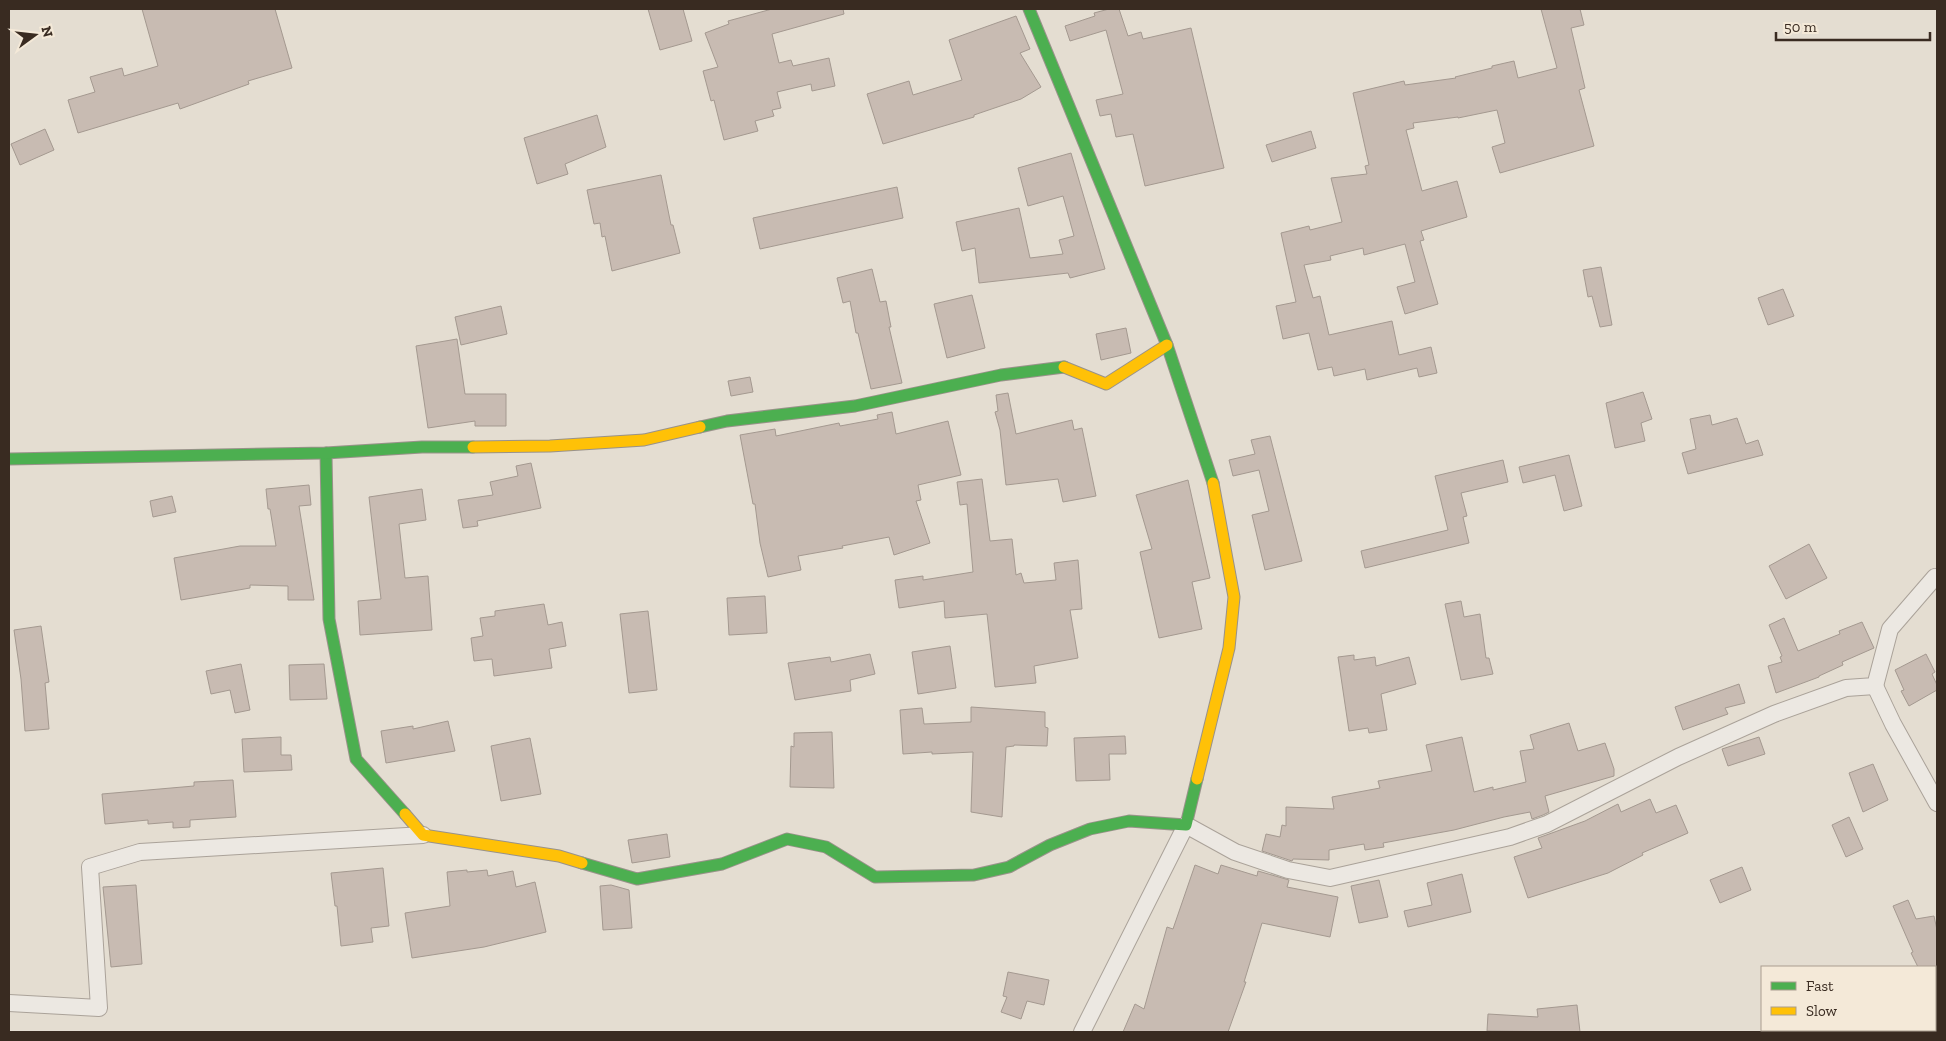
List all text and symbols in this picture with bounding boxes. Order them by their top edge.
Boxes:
north arrow [10,10,60,60]
scale bar [1776,10,1930,42]
text: 50 m [1784,18,1817,36]
text: N [37,24,57,39]
legend [1761,966,1936,1031]
text: Fast [1806,977,1834,995]
text: Slow [1806,1002,1838,1020]

